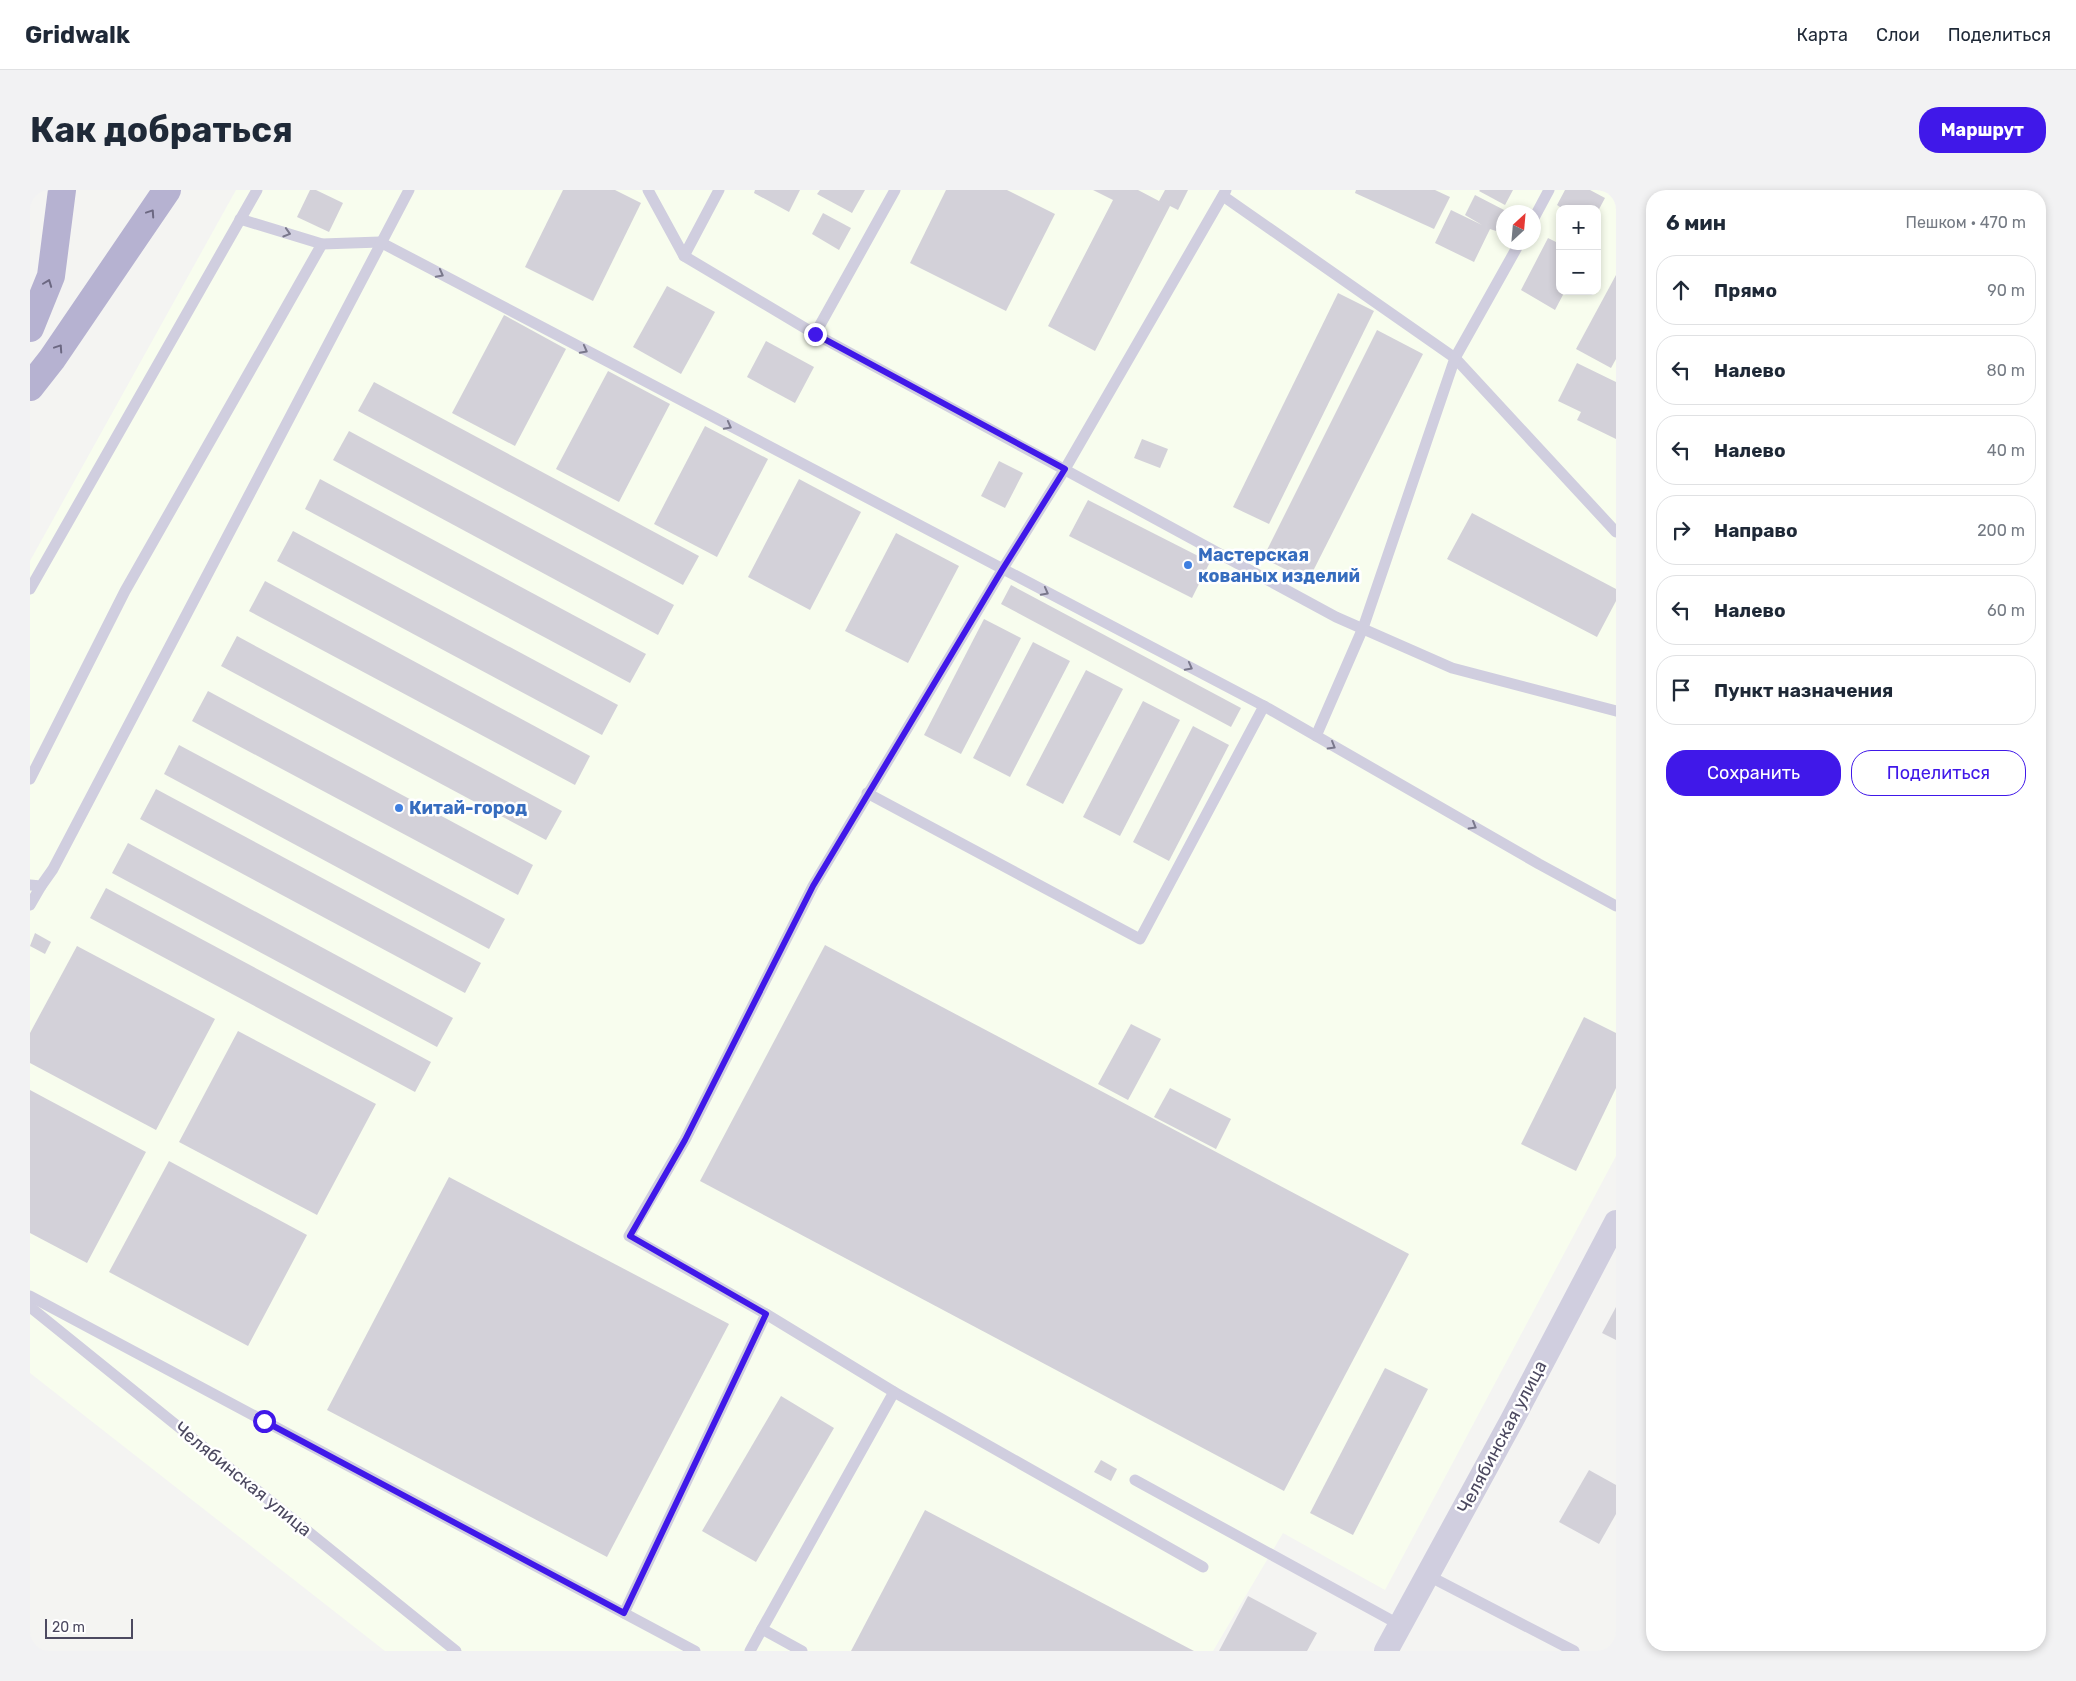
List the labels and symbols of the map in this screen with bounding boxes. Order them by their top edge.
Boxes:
north arrow [1496,205,1541,250]
one-way arrow [145,210,154,219]
one-way arrow [282,228,291,238]
one-way arrow [435,268,444,278]
one-way arrow [42,279,52,288]
route end [804,323,827,346]
one-way arrow [53,344,62,353]
one-way arrow [579,344,588,354]
one-way arrow [723,419,732,429]
place label: Мастерская кованых изделий [1198,544,1360,587]
marker: Мастерская кованых изделий [1182,559,1194,571]
one-way arrow [1040,586,1049,596]
one-way arrow [1184,661,1193,671]
one-way arrow [1326,739,1335,749]
place label: Китай-город [409,797,527,819]
marker: Китай-город [393,802,405,814]
one-way arrow [1467,820,1476,830]
street label: Челябинская улица [1452,1357,1552,1517]
route start [253,1410,276,1433]
street label: Челябинская улица [170,1417,316,1541]
scale bar [45,1616,132,1639]

